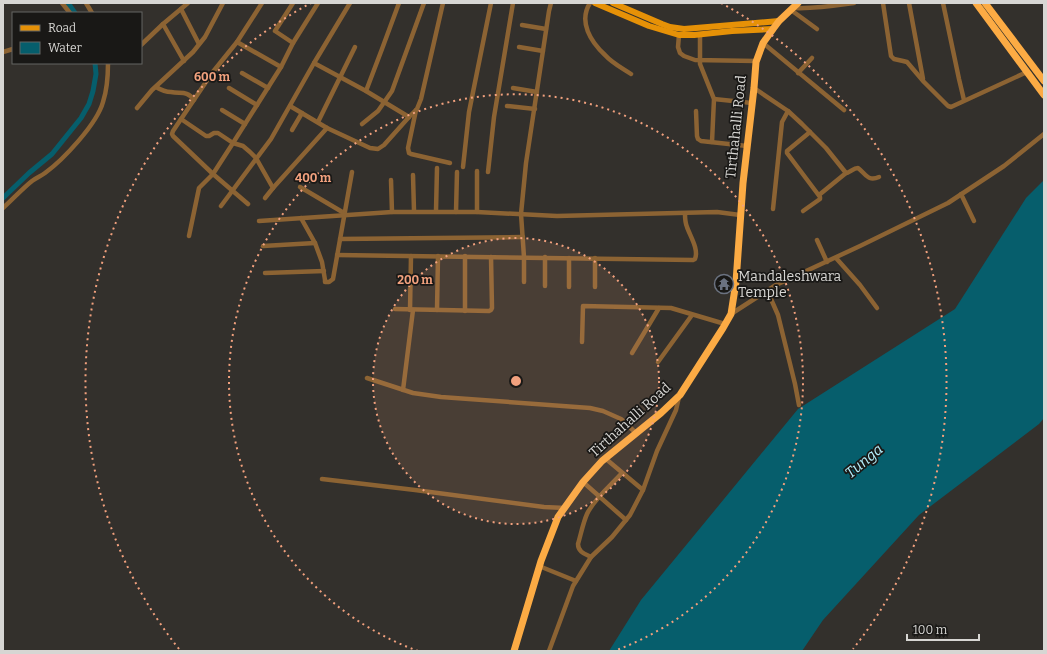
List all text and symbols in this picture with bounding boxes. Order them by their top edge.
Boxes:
legend [12,12,142,64]
text: Road [48,21,76,35]
text: Water [48,41,83,55]
text: 600 m [194,70,231,84]
street label: Tirthahalli Road [722,74,750,180]
text: 400 m [295,171,332,185]
place label: Mandaleshwara Temple [738,268,842,301]
text: 200 m [397,273,433,287]
temple icon: Mandaleshwara Temple [713,273,735,295]
centre of rings [509,374,523,388]
street label: Tirthahalli Road [586,379,674,461]
water label: Tunga [841,440,887,482]
scale bar [907,616,979,642]
text: 100 m [913,623,948,637]

